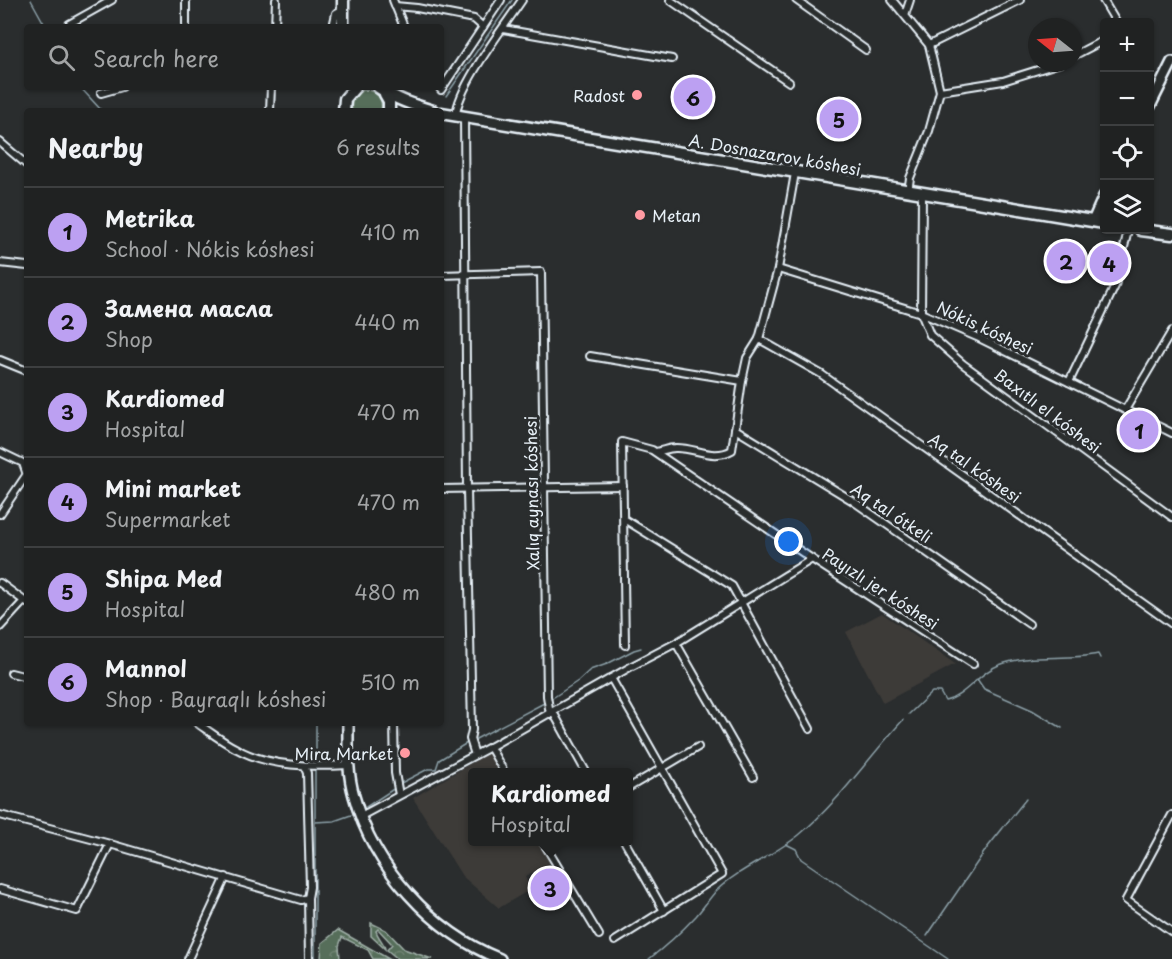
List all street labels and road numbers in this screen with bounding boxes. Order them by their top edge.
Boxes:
street label: A. Dosnazarov kóshesi [687,127,863,181]
street label: Nókis kóshesi [933,294,1037,360]
street label: Baxıtlı el kóshesi [989,362,1107,458]
street label: Xalıq aynası kóshesi [518,416,544,570]
street label: Aq tal kóshesi [924,426,1026,508]
street label: Aq tal ótkeli [847,476,937,548]
street label: Payızlı jer kóshesi [818,541,944,635]

